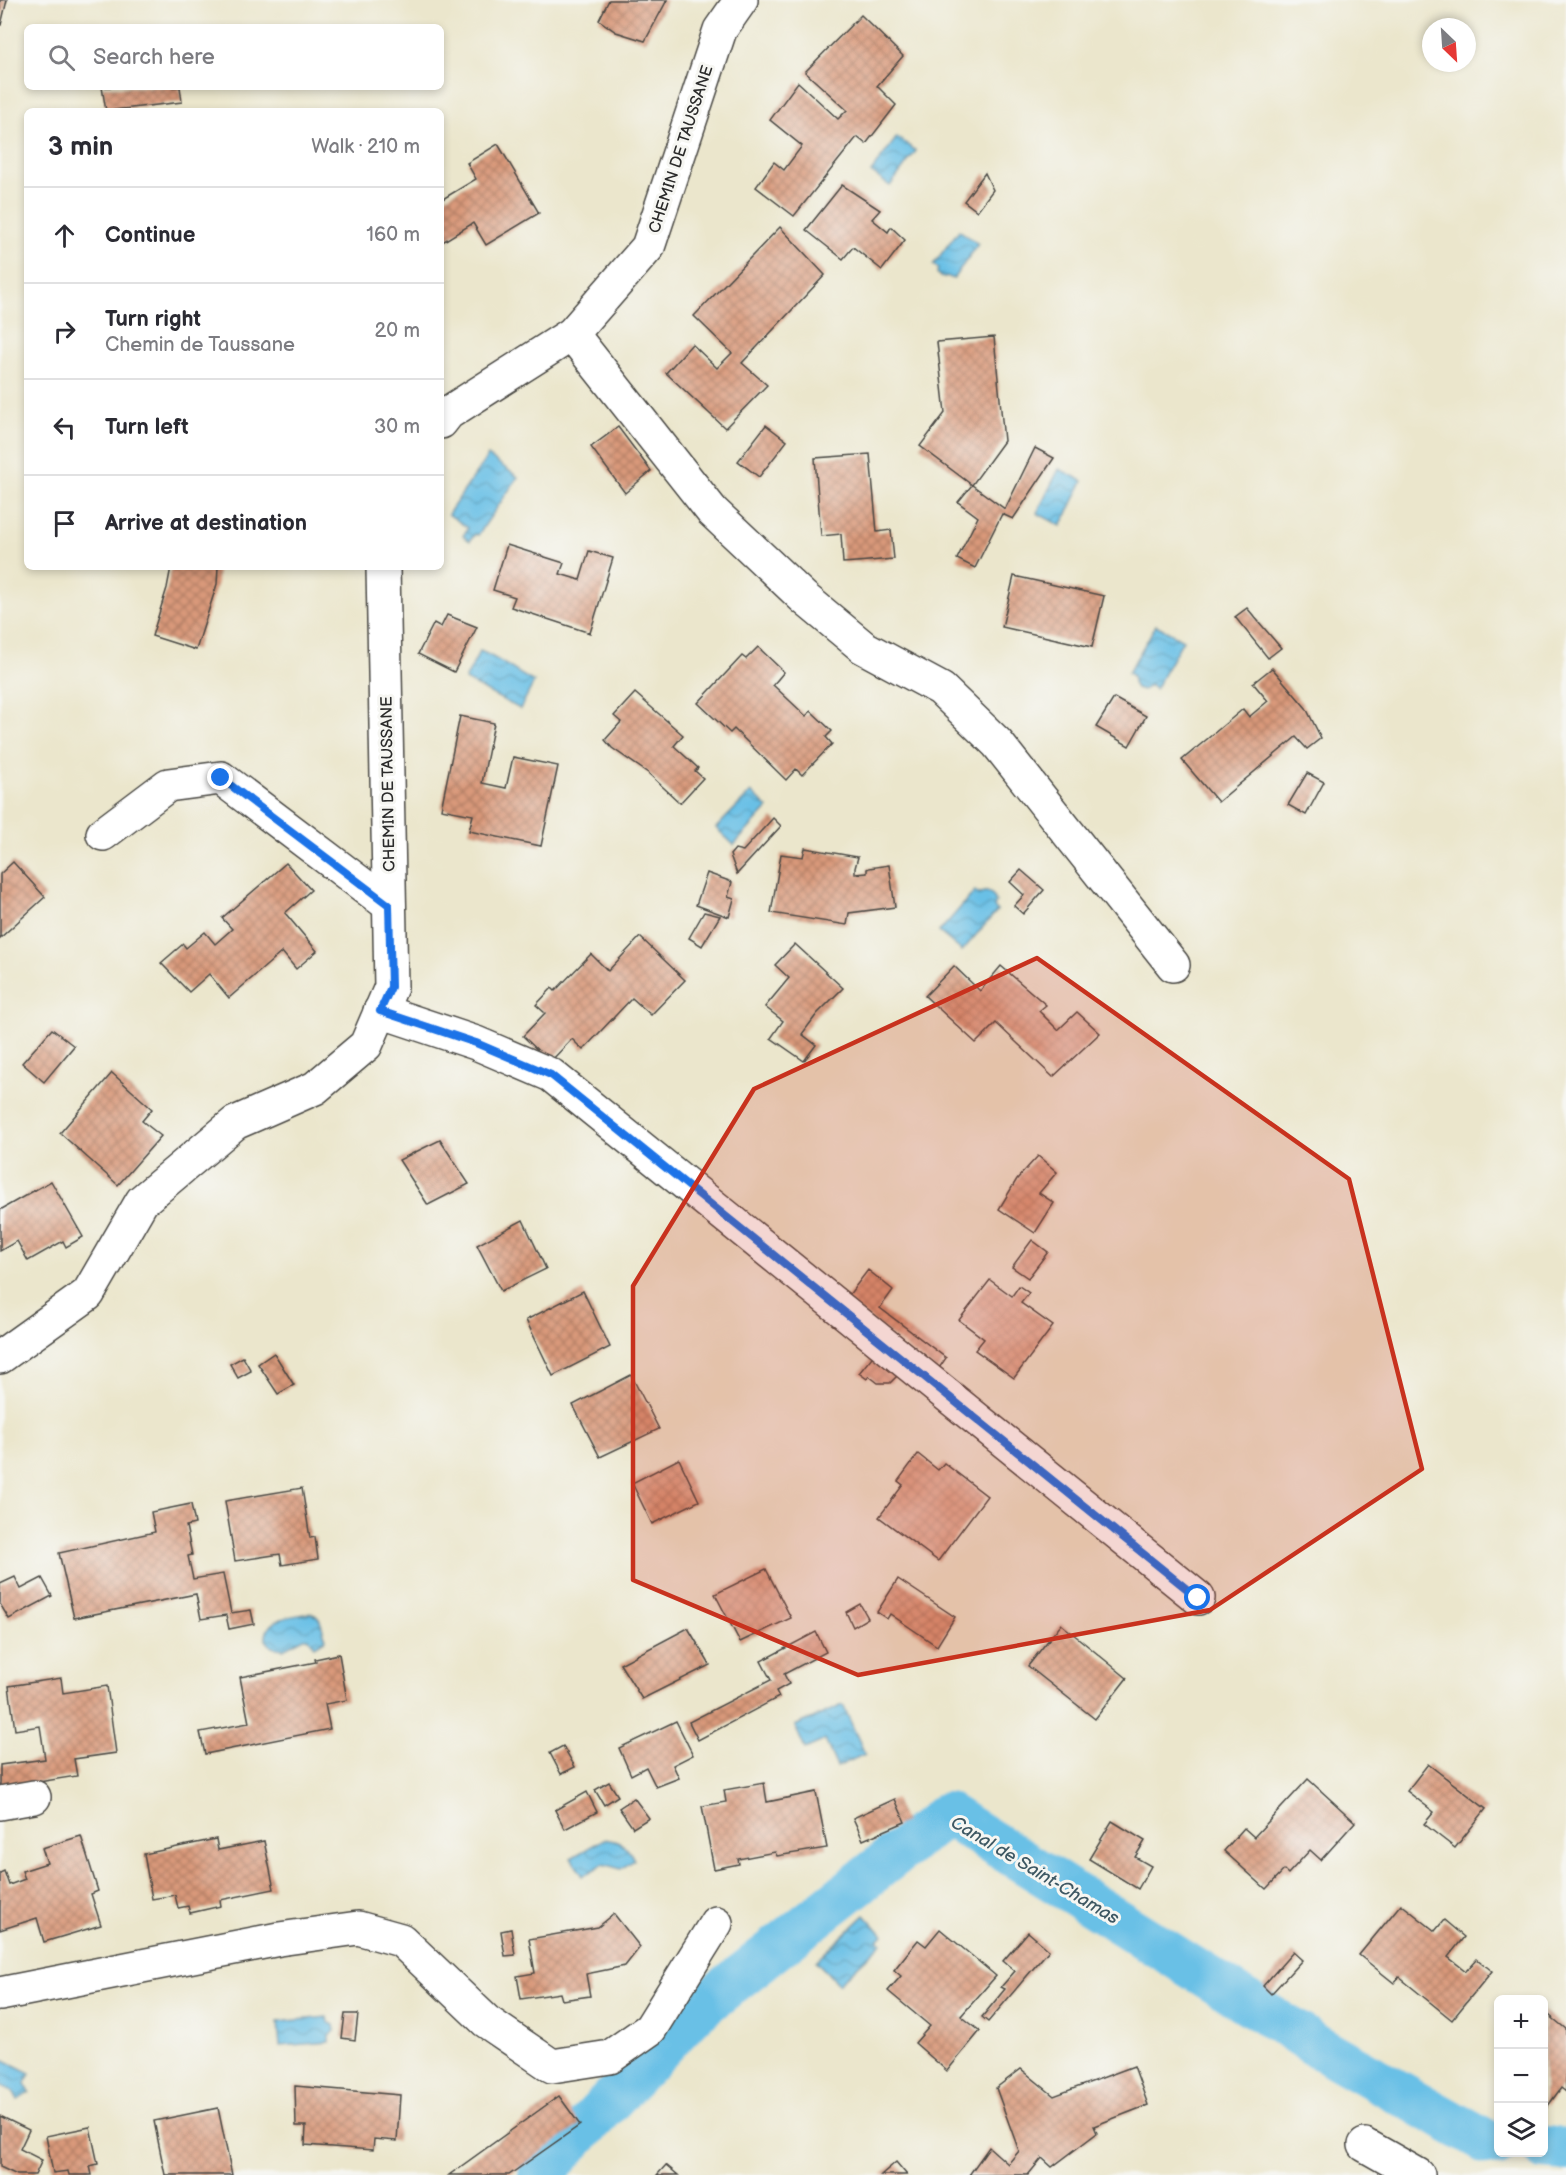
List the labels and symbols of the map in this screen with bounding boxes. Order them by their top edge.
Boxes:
north arrow [1422,18,1476,72]
street label: CHEMIN DE TAUSSANE [645,63,718,236]
street label: CHEMIN DE TAUSSANE [377,696,400,872]
route end [207,764,233,790]
route start [1184,1584,1210,1610]
water label: Canal de Saint-Chamas [947,1812,1123,1929]

